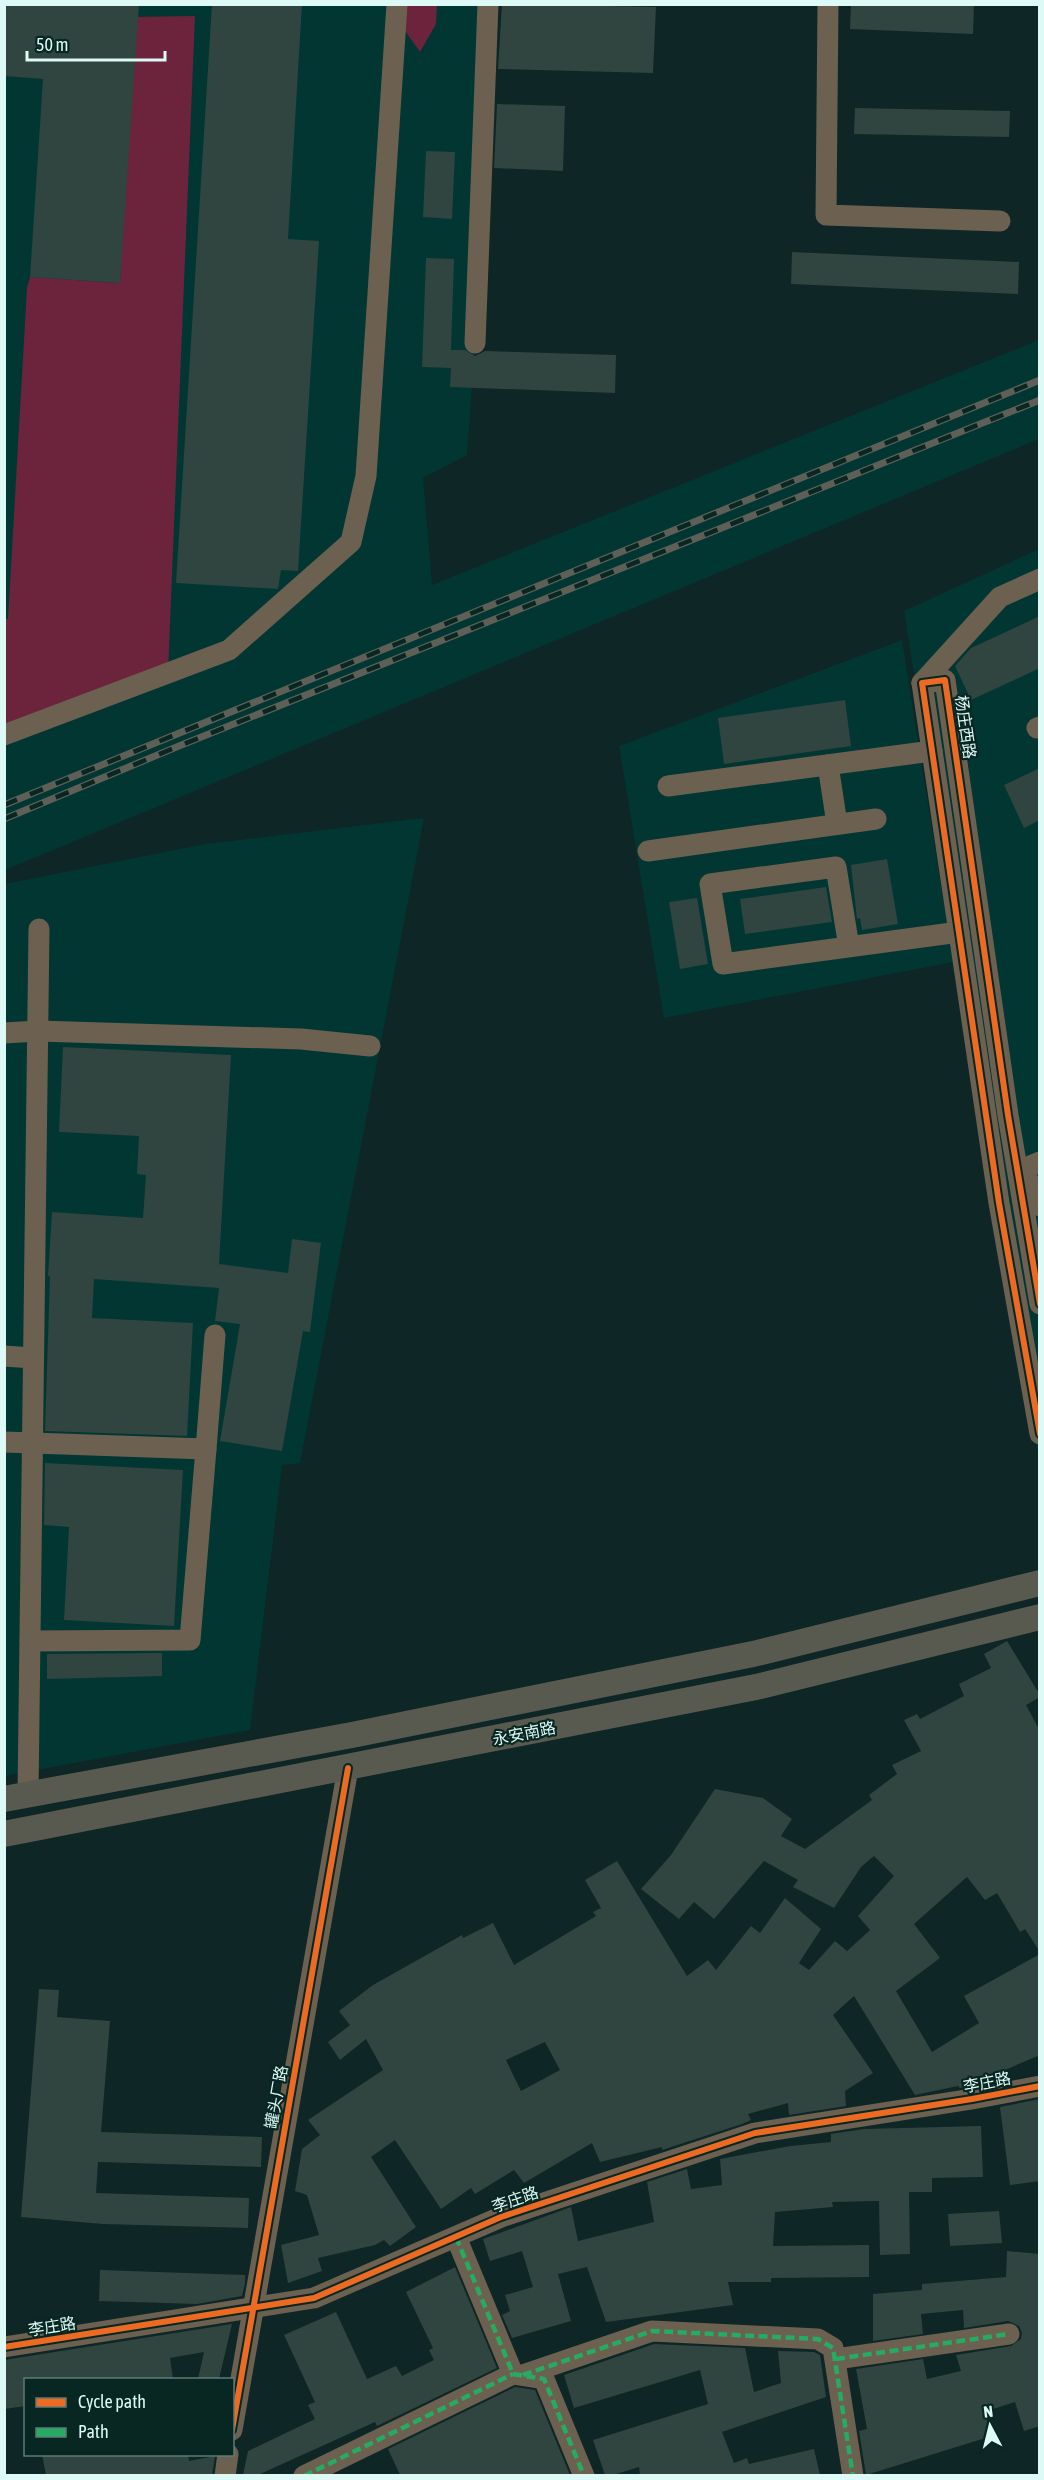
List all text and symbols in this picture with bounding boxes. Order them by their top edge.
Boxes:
scale bar [27,24,165,62]
text: 50 m [36,34,68,55]
street label: 杨庄西路 [953,694,979,760]
street label: 永安南路 [491,1718,557,1748]
street label: 罐头厂路 [262,2064,290,2130]
street label: 李庄路 [962,2069,1012,2095]
street label: 李庄路 [489,2183,541,2215]
street label: 李庄路 [27,2313,77,2339]
legend [24,2378,234,2456]
text: Cycle path [78,2391,146,2412]
north arrow [960,2396,1020,2456]
text: N [982,2402,994,2421]
text: Path [78,2421,109,2442]

